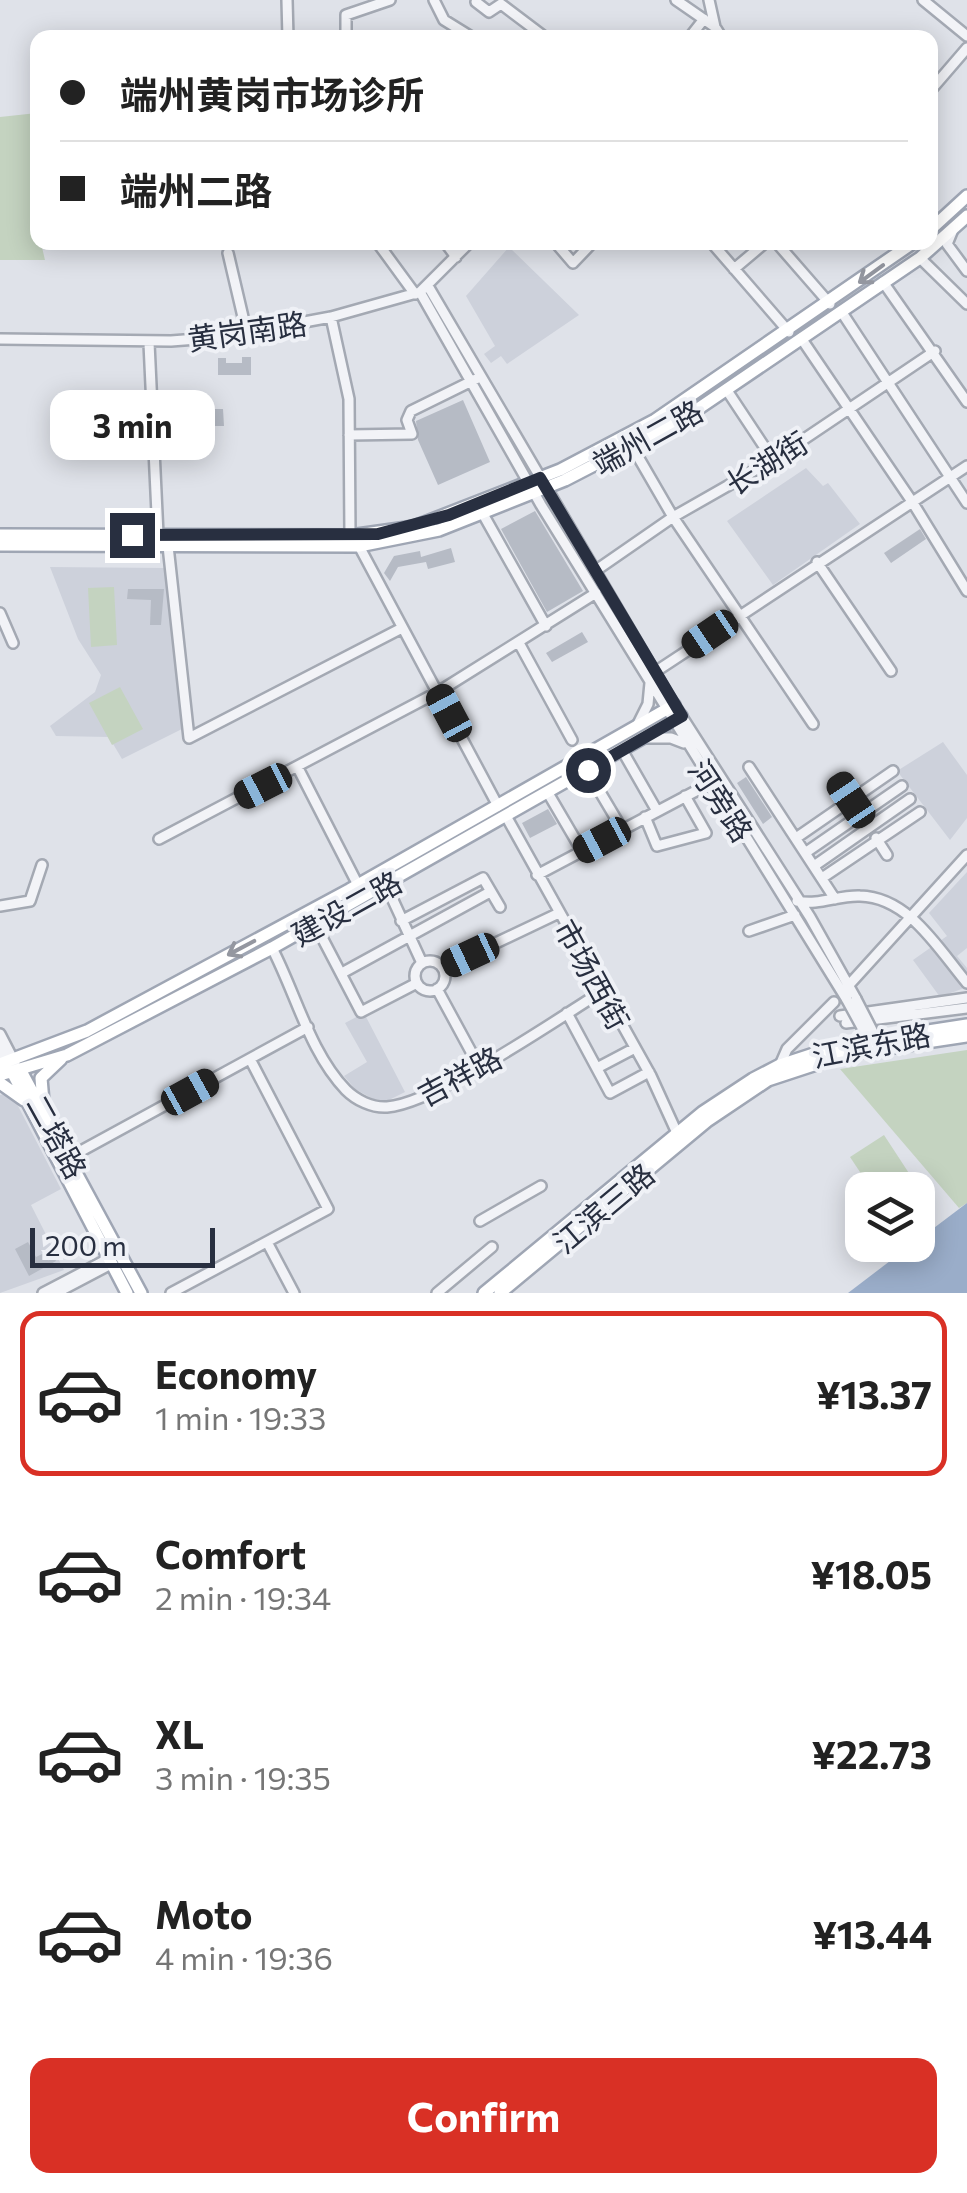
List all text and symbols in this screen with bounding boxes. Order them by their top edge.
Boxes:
text: 端州黄岗市场诊所 [120,70,424,117]
text: 端州二路 [120,166,272,213]
one-way arrow [858,263,885,284]
street label: 黄岗南路 [185,303,309,357]
callout: 3 min [49,390,214,460]
street label: 端州二路 [586,391,708,481]
text: 3 min [92,405,173,445]
street label: 长湖街 [718,422,814,502]
route end [110,513,155,558]
car [677,605,743,663]
car [422,679,476,747]
route start [566,748,611,793]
street label: 河旁路 [682,752,762,848]
car [229,759,297,813]
car [822,767,880,833]
car [568,813,636,867]
street label: 建设二路 [285,862,407,952]
street label: 市场西街 [548,913,638,1035]
car [436,929,504,981]
one-way arrow [227,939,257,958]
street label: 江滨东路 [809,1014,933,1074]
street label: 吉祥路 [411,1038,507,1112]
car [156,1064,224,1120]
street label: 二塔路 [20,1088,96,1184]
street label: 江滨三路 [545,1154,661,1260]
map controls [845,1172,935,1262]
button: layers [845,1172,935,1262]
scale bar [30,1223,215,1268]
text: 200 m [45,1228,127,1262]
icon: car [35,1349,125,1439]
text: Economy [155,1350,317,1397]
text: ¥13.37 [816,1370,932,1417]
text: 1 min · 19:33 [155,1397,326,1437]
icon: car [35,1529,125,1619]
text: Comfort [155,1530,306,1577]
text: ¥18.05 [811,1550,932,1597]
text: 2 min · 19:34 [155,1577,331,1617]
icon: car [35,1709,125,1799]
text: XL [155,1710,204,1757]
text: ¥22.73 [812,1730,932,1777]
text: 3 min · 19:35 [155,1757,331,1797]
icon: car [35,1889,125,1979]
text: Moto [155,1890,253,1937]
text: ¥13.44 [812,1910,932,1957]
text: 4 min · 19:36 [155,1937,333,1977]
button: Confirm [30,2058,937,2173]

